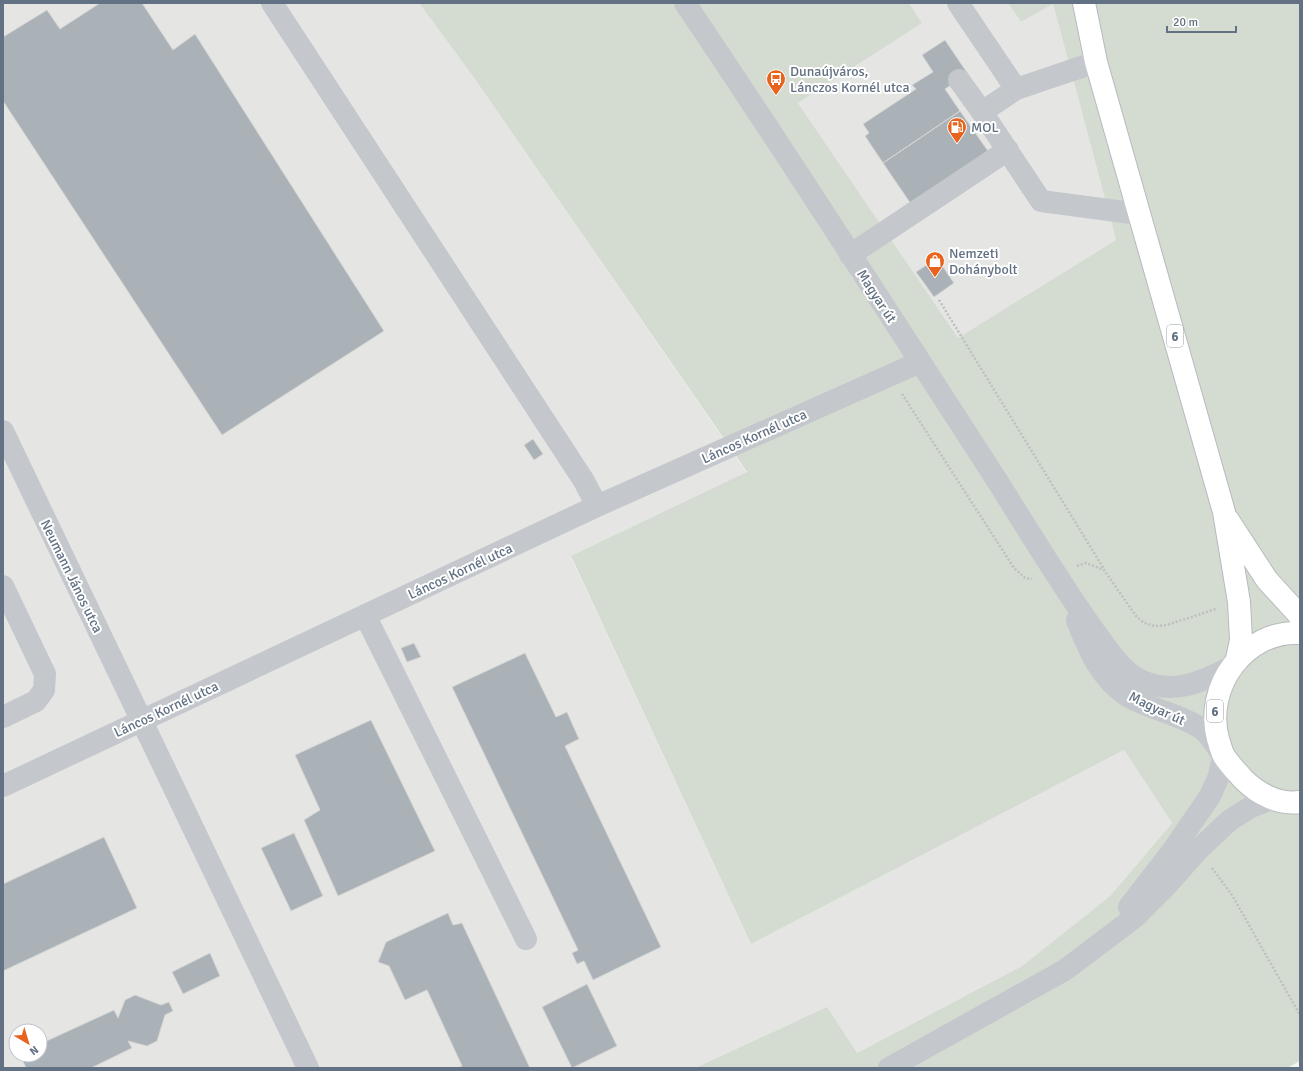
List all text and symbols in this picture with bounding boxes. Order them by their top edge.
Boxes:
scale bar [1167,8,1236,34]
text: 20 m [1173,15,1198,30]
place label: Dunaújváros, Lánczos Kornél utca [790,63,910,96]
bus stop icon: Dunaújváros, Lánczos Kornél utca [765,68,787,96]
fuel station icon: MOL [946,116,968,144]
place label: MOL [971,119,999,136]
place label: Nemzeti Dohánybolt [949,245,1018,278]
shop icon: Nemzeti Dohánybolt [924,250,946,278]
street label: Magyar út [853,266,900,326]
road number: 6 [1167,325,1183,347]
street label: Láncos Kornél utca [699,406,809,467]
street label: Neumann János utca [37,517,106,636]
street label: Láncos Kornél utca [405,540,515,603]
street label: Láncos Kornél utca [111,678,221,741]
street label: Magyar út [1126,688,1188,729]
road number: 6 [1207,700,1223,722]
north arrow [8,1023,48,1063]
text: N [27,1043,41,1058]

